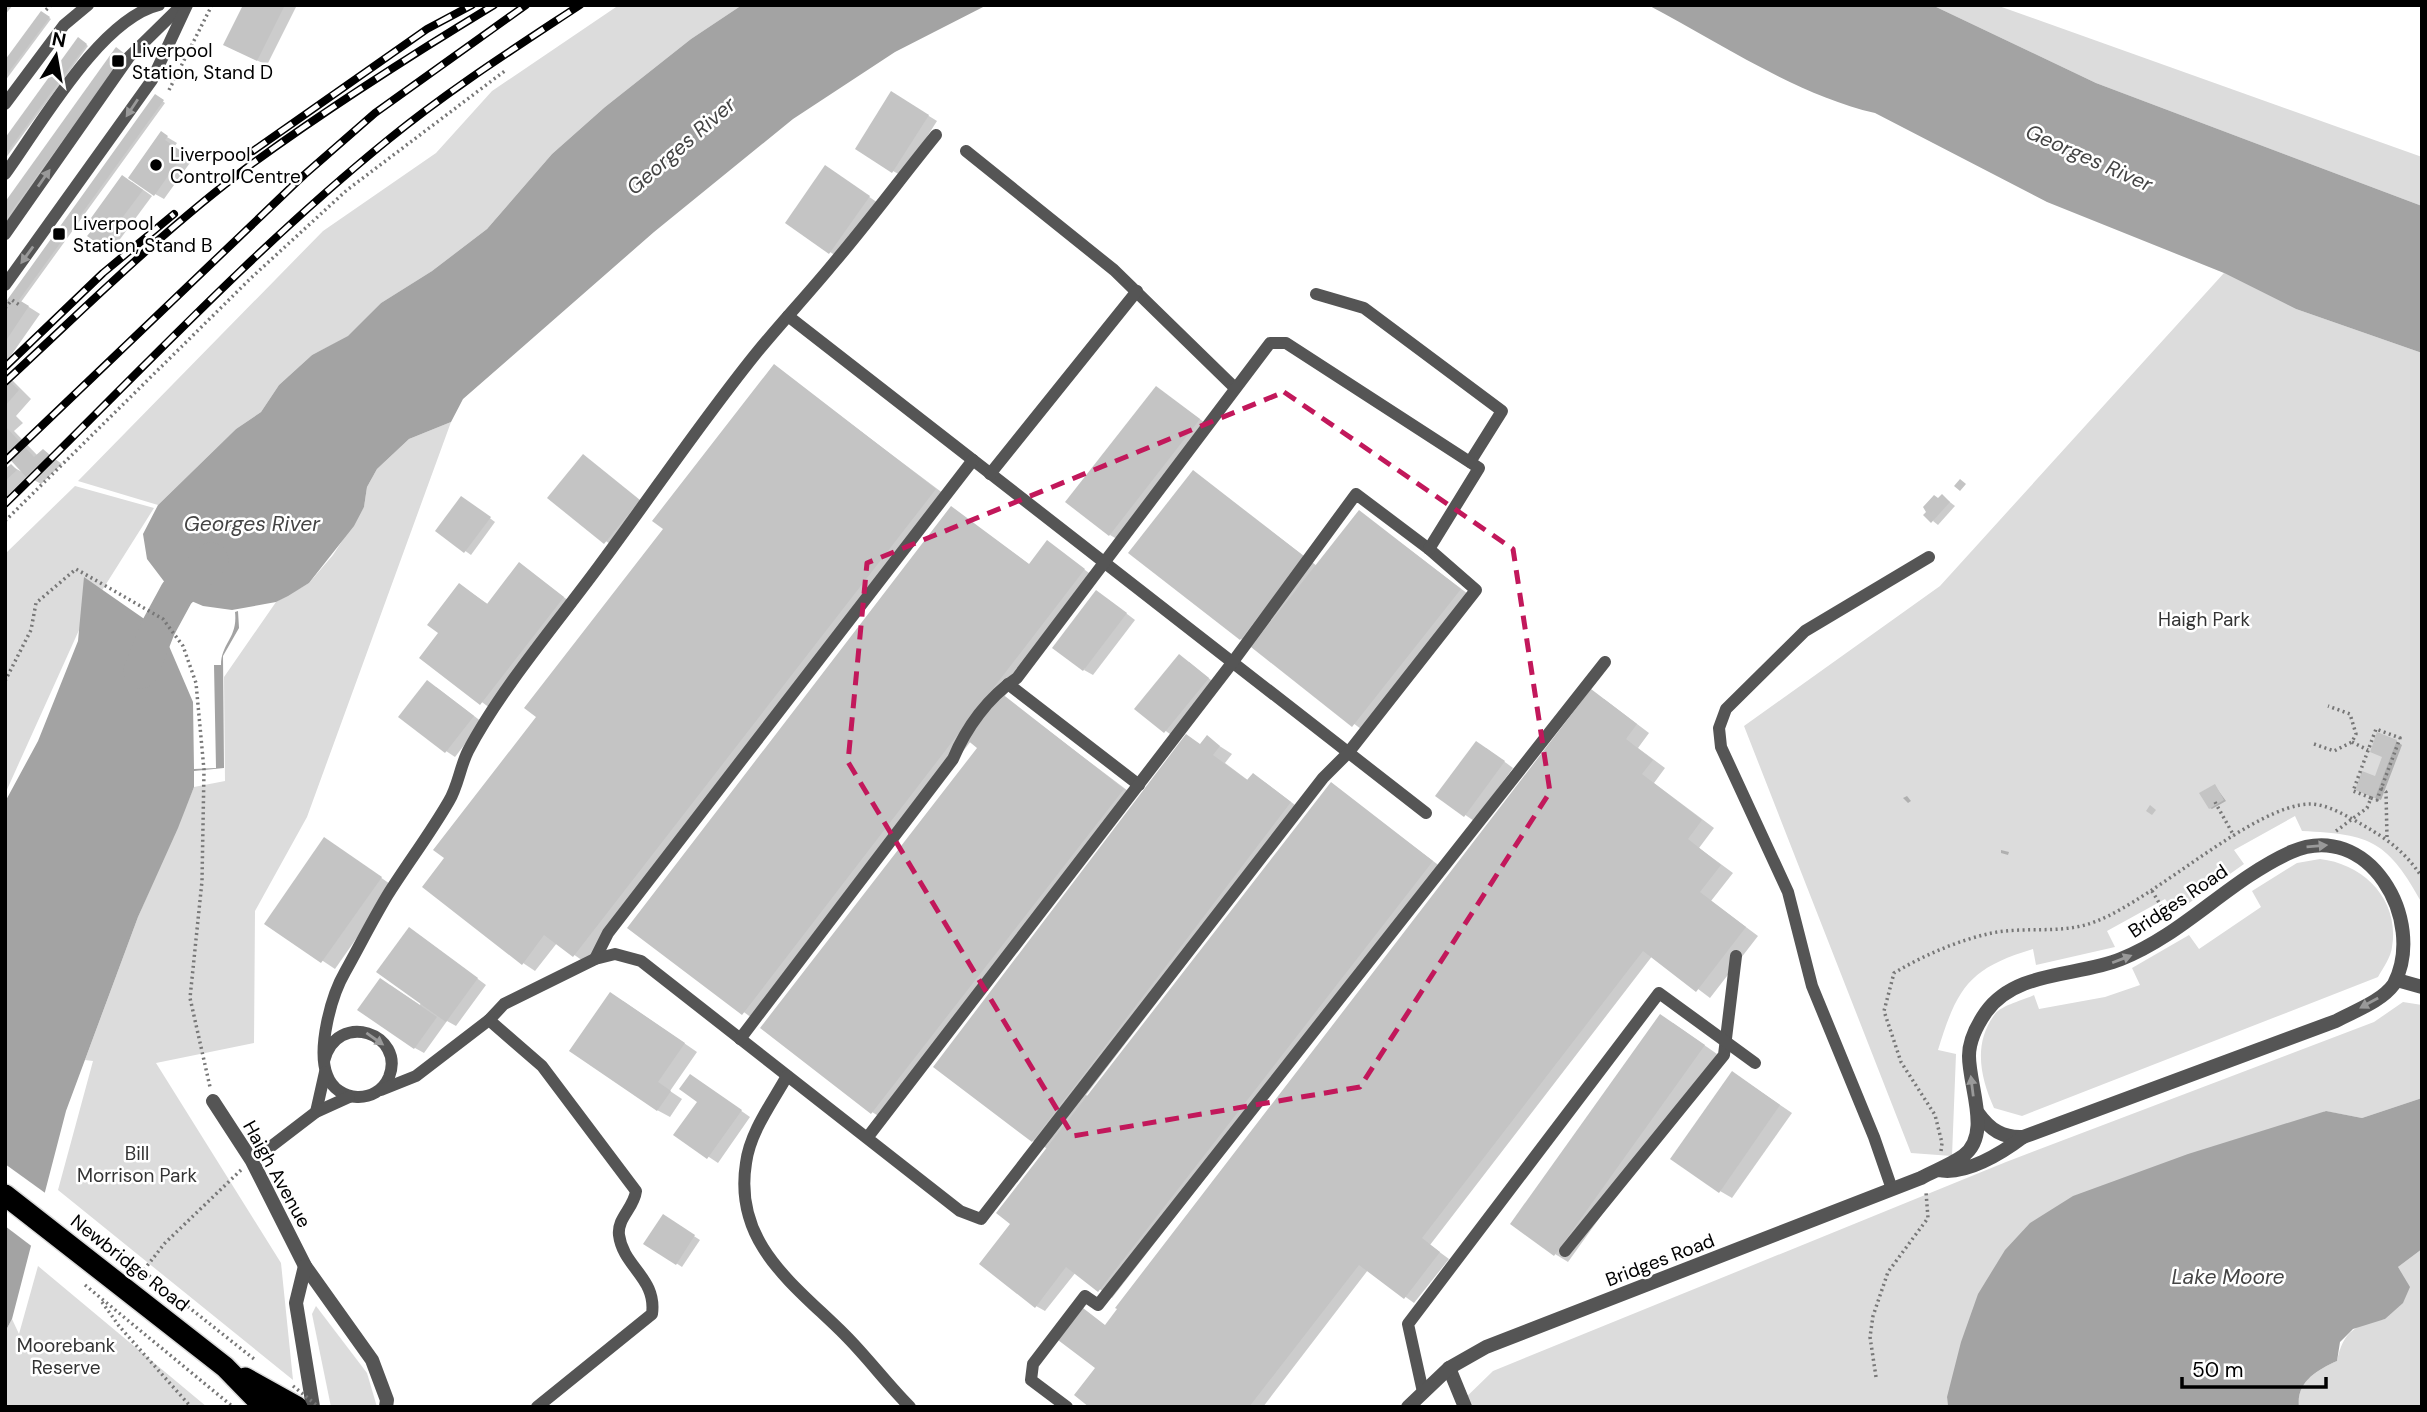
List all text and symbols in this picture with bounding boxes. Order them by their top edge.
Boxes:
north arrow [21,21,91,91]
text: N [50,26,68,53]
place label: Liverpool Station, Stand D [132,38,273,85]
marker: Liverpool Station, Stand D [110,53,126,69]
water label: Georges River [620,90,743,201]
one-way arrow [126,98,139,118]
water label: Georges River [2021,117,2158,199]
place label: Liverpool Control Centre [170,142,301,189]
marker: Liverpool Control Centre [148,157,164,173]
one-way arrow [37,169,51,187]
place label: Liverpool Station, Stand B [73,211,212,258]
marker: Liverpool Station, Stand B [51,226,67,242]
one-way arrow [21,246,35,264]
water label: Georges River [184,510,321,538]
park label: Haigh Park [2158,607,2250,632]
one-way arrow [2306,840,2328,851]
street label: Bridges Road [2123,859,2233,943]
one-way arrow [2111,953,2132,964]
one-way arrow [2359,997,2378,1009]
one-way arrow [366,1032,384,1046]
one-way arrow [1966,1075,1977,1097]
street label: Haigh Avenue [237,1116,317,1232]
park label: Bill Morrison Park [77,1141,197,1188]
street label: Newbridge Road [66,1209,194,1317]
street label: Bridges Road [1602,1228,1718,1292]
water label: Lake Moore [2171,1263,2285,1291]
park label: Moorebank Reserve [17,1333,116,1380]
scale bar [2182,1346,2326,1390]
text: 50 m [2192,1356,2243,1384]

